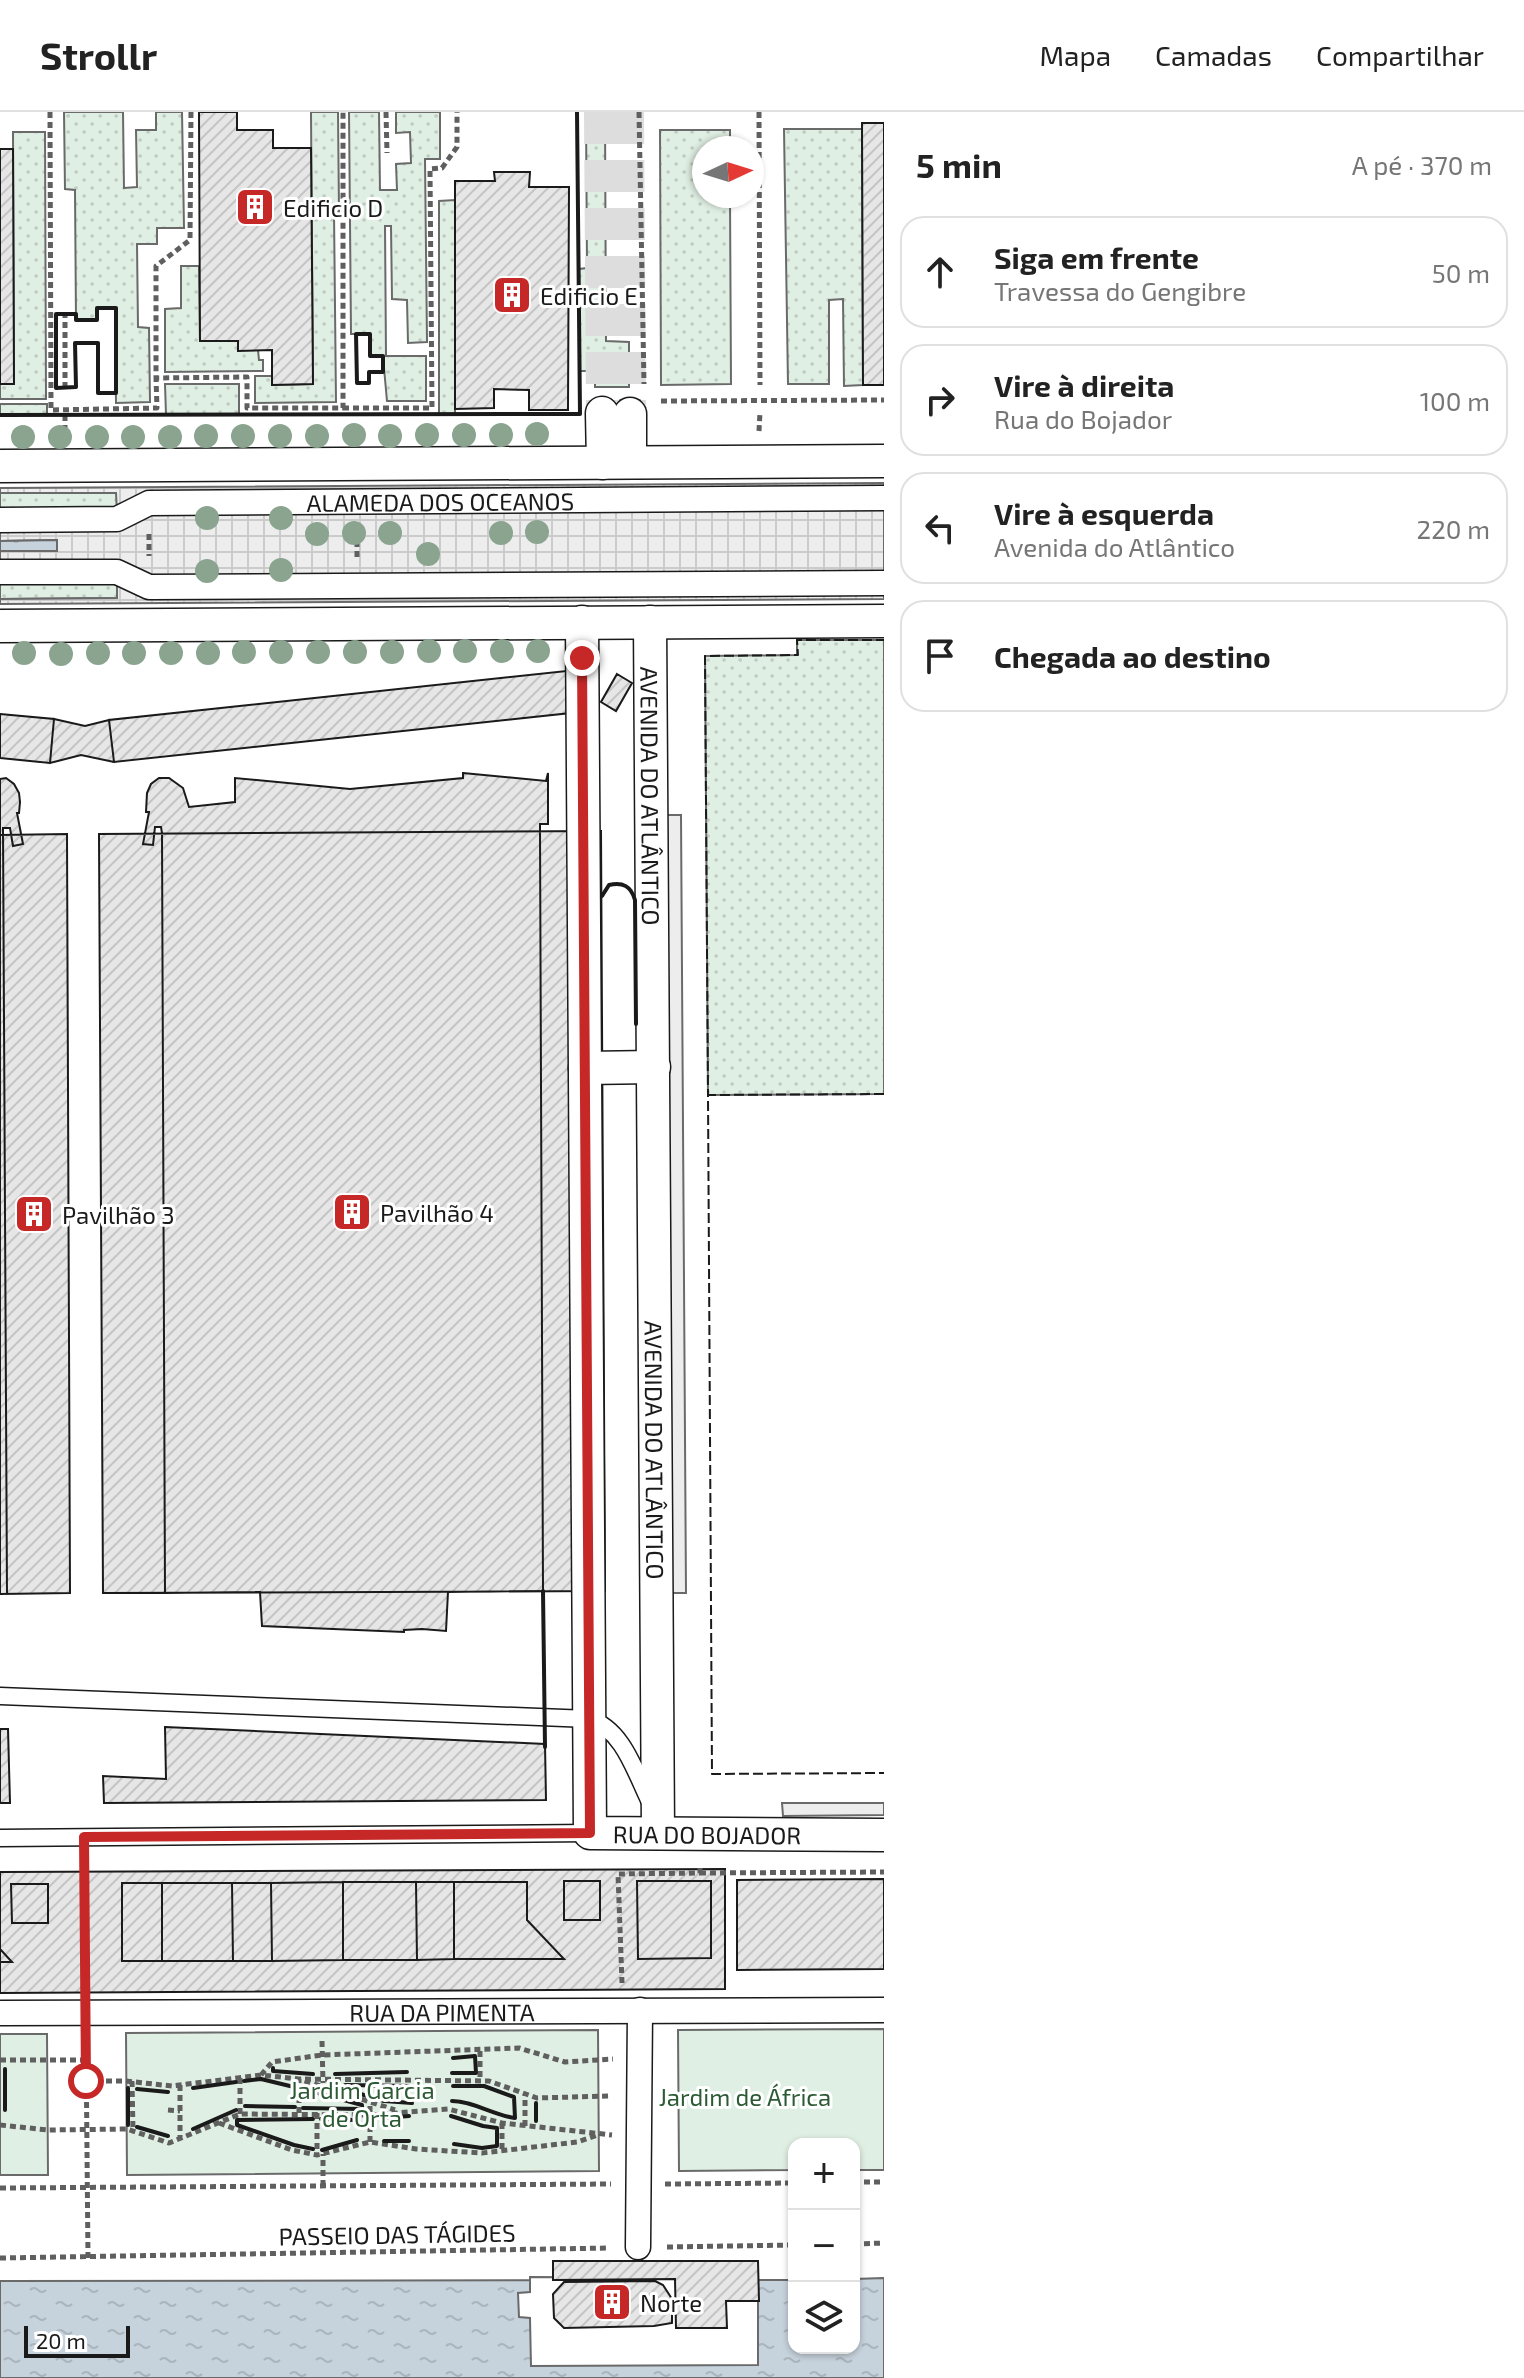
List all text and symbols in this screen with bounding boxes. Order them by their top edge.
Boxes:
text: Strollr [40,32,157,78]
text: Mapa [1040,38,1111,72]
text: Camadas [1155,38,1272,72]
text: Compartilhar [1316,38,1484,72]
north arrow [692,136,764,208]
text: 5 min [916,144,1002,185]
text: A pé · 370 m [1352,149,1492,180]
building icon: Edificio D [234,186,276,228]
place label: Edificio D [283,193,383,222]
text: Siga em frente [994,239,1199,275]
icon: ahead [918,250,962,294]
text: 50 m [1432,257,1490,288]
building icon: Edificio E [491,274,533,316]
text: Travessa do Gengibre [994,275,1246,306]
place label: Edificio E [540,281,638,310]
text: Vire à direita [994,367,1174,403]
icon: right [918,378,962,422]
text: 100 m [1420,385,1490,416]
text: Rua do Bojador [994,403,1172,434]
street label: ALAMEDA DOS OCEANOS [306,486,574,516]
text: Vire à esquerda [994,495,1214,531]
icon: left [918,506,962,550]
text: 220 m [1417,513,1490,544]
text: Avenida do Atlântico [994,531,1235,562]
icon: arrive [918,634,962,678]
text: Chegada ao destino [994,638,1271,674]
route end [564,640,600,676]
street label: AVENIDA DO ATLÂNTICO [636,666,667,926]
building icon: Pavilhão 4 [331,1191,373,1233]
building icon: Pavilhão 3 [13,1193,55,1235]
place label: Pavilhão 4 [380,1198,494,1227]
place label: Pavilhão 3 [62,1200,175,1229]
street label: AVENIDA DO ATLÂNTICO [640,1320,671,1580]
street label: RUA DO BOJADOR [613,1819,801,1849]
street label: RUA DA PIMENTA [349,1997,535,2026]
route start [68,2063,104,2099]
park label: Jardim Garcia de Orta [289,2075,435,2132]
park label: Jardim de África [659,2082,831,2111]
map controls [788,2138,860,2354]
button: + [788,2138,860,2210]
button: − [788,2210,860,2282]
street label: PASSEIO DAS TÁGIDES [278,2217,516,2251]
building icon: Norte [591,2281,633,2323]
button: layers [788,2282,860,2354]
place label: Norte [640,2288,702,2317]
scale bar [24,2322,130,2358]
text: 20 m [36,2327,86,2353]

